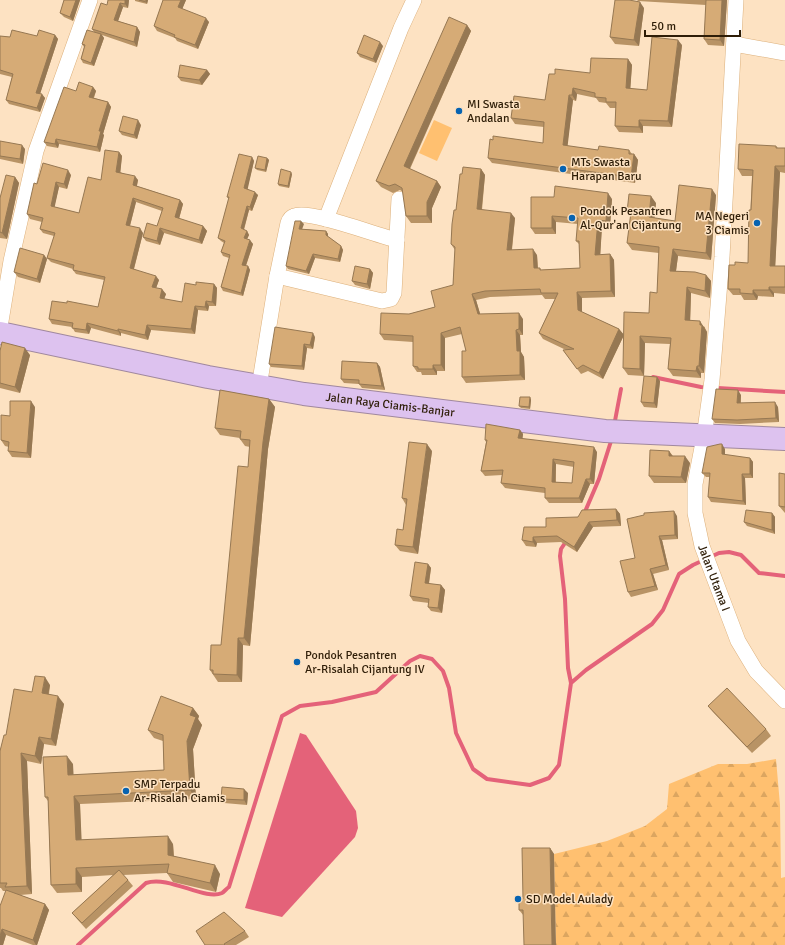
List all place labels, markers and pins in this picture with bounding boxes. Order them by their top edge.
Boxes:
place label: MI Swasta Andalan [467,97,519,126]
marker: MI Swasta Andalan [454,106,464,116]
place label: MTs Swasta Harapan Baru [571,155,642,184]
marker: MTs Swasta Harapan Baru [558,164,568,174]
place label: Pondok Pesantren Al-Qur'an Cijantung [580,204,681,233]
place label: MA Negeri 3 Ciamis [695,209,749,238]
marker: Pondok Pesantren Al-Qur'an Cijantung [567,213,577,223]
marker: MA Negeri 3 Ciamis [752,218,762,228]
place label: Pondok Pesantren Ar-Risalah Cijantung IV [305,648,425,677]
marker: Pondok Pesantren Ar-Risalah Cijantung IV [292,657,302,667]
place label: SMP Terpadu Ar-Risalah Ciamis [134,777,225,806]
marker: SMP Terpadu Ar-Risalah Ciamis [121,786,131,796]
place label: SD Model Aulady [526,892,613,907]
marker: SD Model Aulady [513,894,523,904]

